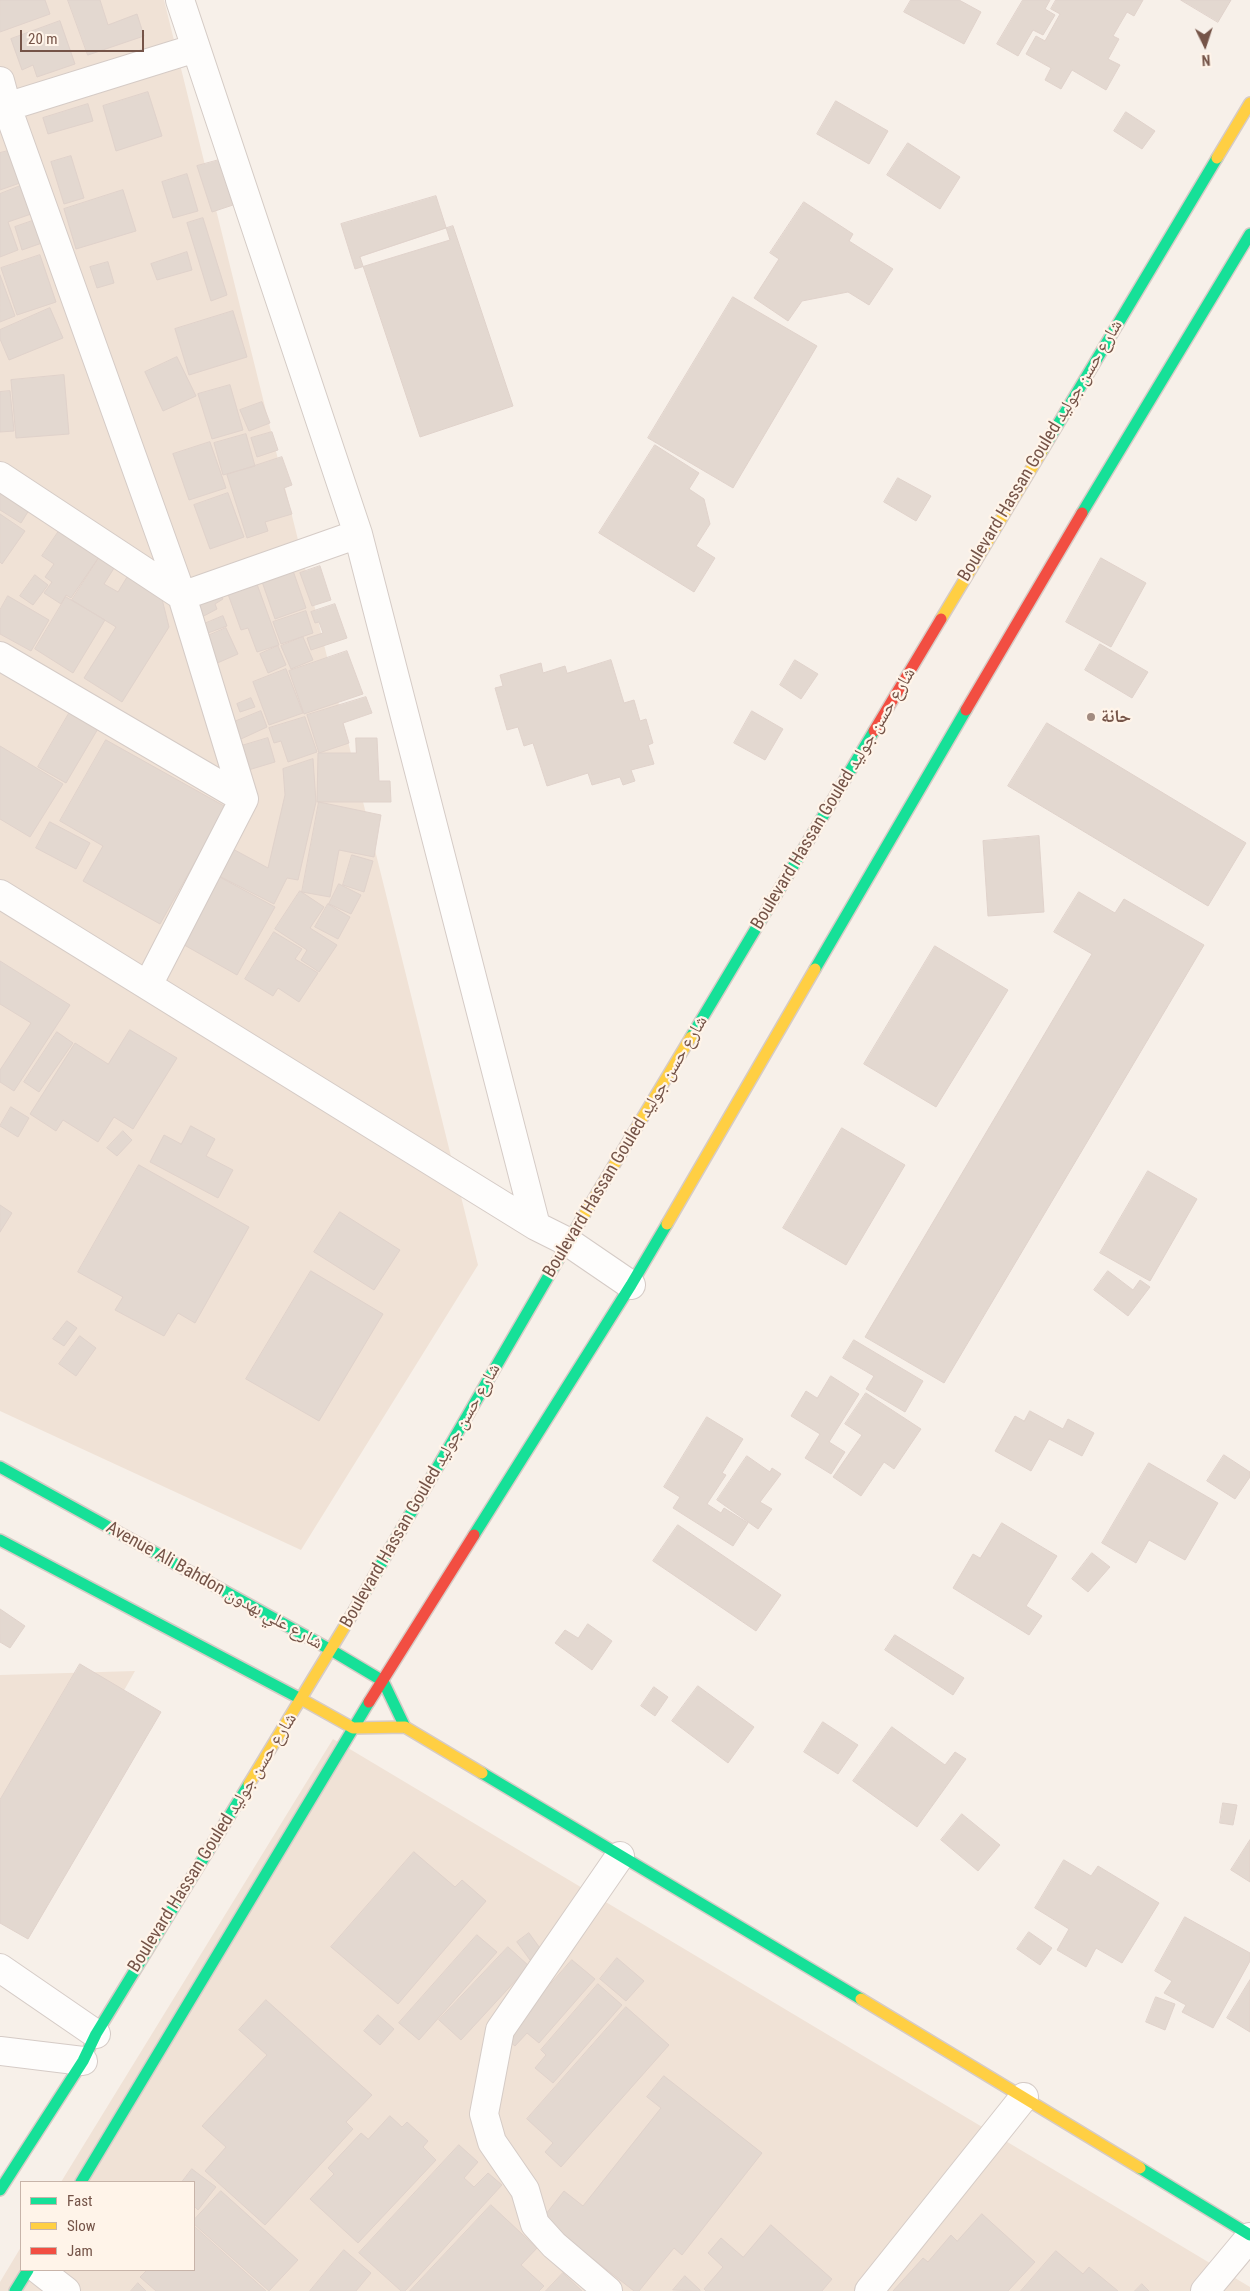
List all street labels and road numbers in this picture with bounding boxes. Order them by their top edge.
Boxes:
street label: Boulevard Hassan Gouled شارع حسن جوليد [954,316,1128,586]
street label: Boulevard Hassan Gouled شارع حسن جوليد [747,664,921,934]
street label: Boulevard Hassan Gouled شارع حسن جوليد [539,1012,713,1282]
street label: Boulevard Hassan Gouled شارع حسن جوليد [336,1360,506,1632]
street label: Avenue Ali Bahdon شارع علي بهدون [102,1517,326,1655]
street label: Boulevard Hassan Gouled شارع حسن جوليد [124,1709,302,1977]

